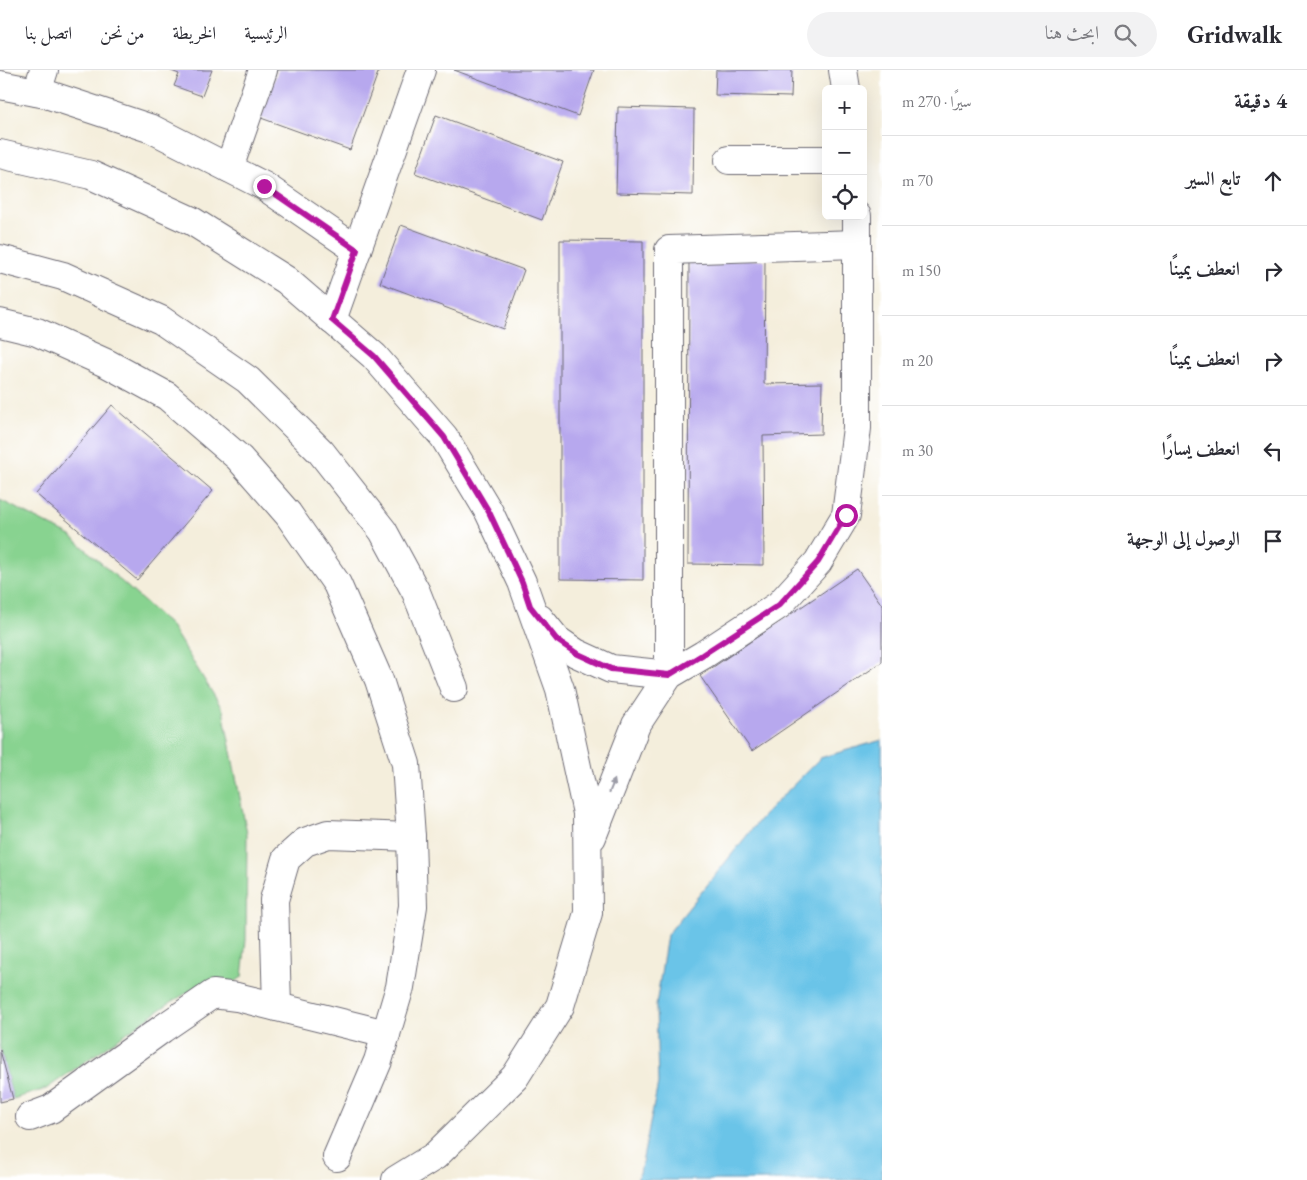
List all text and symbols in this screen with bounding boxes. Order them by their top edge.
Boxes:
search box [807,12,1157,57]
text: Gridwalk [1187,19,1282,50]
text: ابحث هنا [1045,20,1099,45]
text: اتصل بنا [25,21,72,44]
text: من نحن [100,21,144,44]
text: الخريطة [172,21,216,44]
text: الرئيسية [244,21,287,44]
icon: search [1111,21,1139,49]
map controls [822,85,867,220]
button: + [822,85,867,130]
text: 4 دقيقة [1234,87,1287,114]
text: سيرًا · 270 m [902,91,972,112]
button: − [822,130,867,175]
text: تابع السير [1186,166,1240,191]
icon: ahead [1259,167,1287,195]
text: 70 m [902,170,933,191]
route end [253,175,276,198]
button: locate [822,175,867,220]
text: انعطف يمينًا [1169,256,1240,281]
icon: right [1259,257,1287,285]
text: 150 m [902,260,941,281]
text: انعطف يمينًا [1169,346,1240,371]
icon: right [1259,347,1287,375]
text: 20 m [902,350,933,371]
text: انعطف يسارًا [1162,436,1240,461]
icon: left [1259,437,1287,465]
text: 30 m [902,440,933,461]
route start [835,504,858,527]
text: الوصول إلى الوجهة [1127,526,1240,551]
icon: arrive [1259,527,1287,555]
one-way arrow [608,779,616,793]

